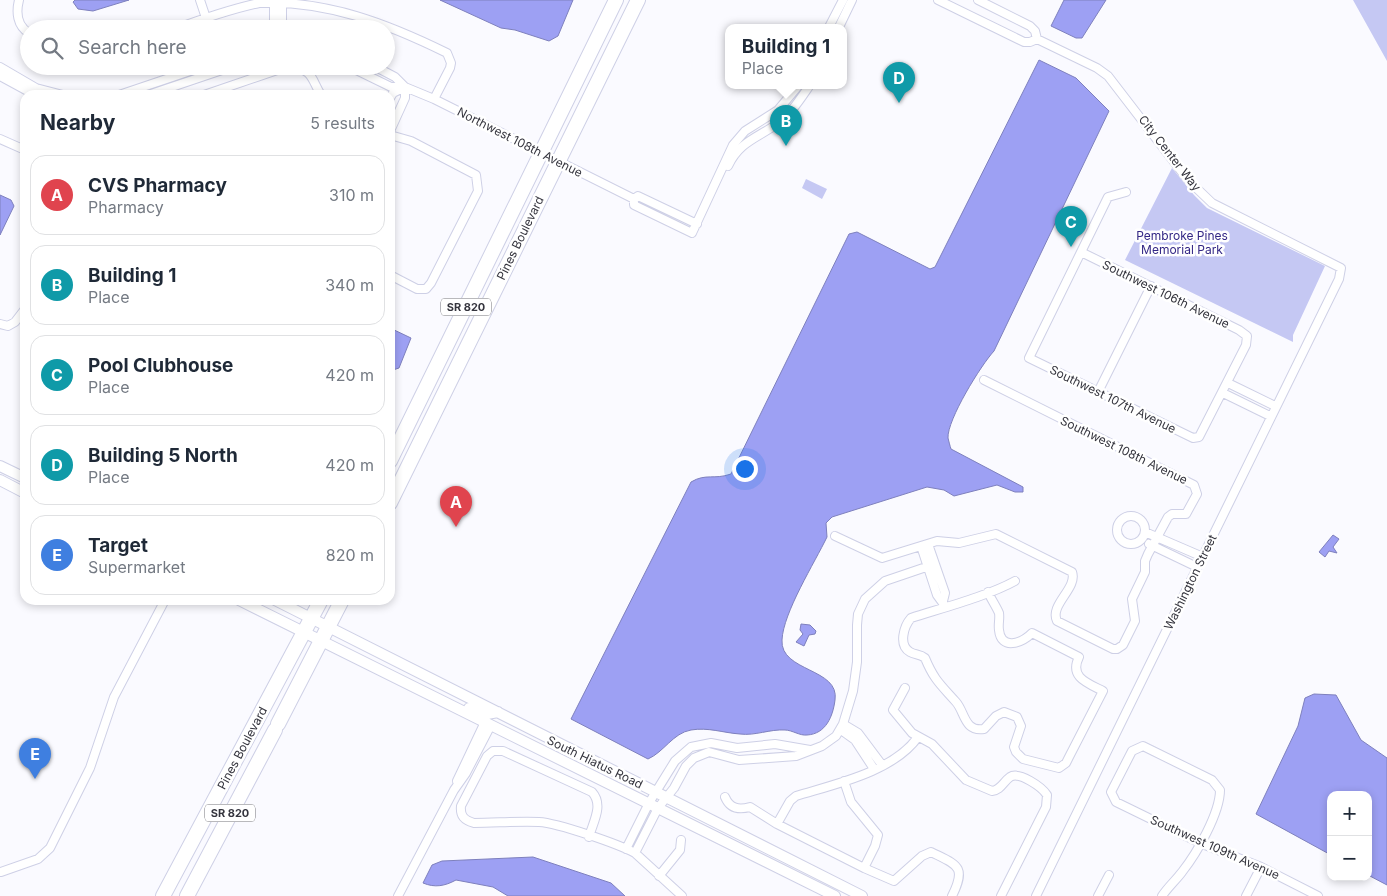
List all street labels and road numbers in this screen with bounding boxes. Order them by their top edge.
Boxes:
street label: Northwest 108th Avenue [455,104,585,180]
street label: City Center Way [1136,112,1204,194]
street label: Pines Boulevard [493,194,547,282]
street label: Southwest 106th Avenue [1100,257,1232,331]
road number: SR 820 [441,298,491,316]
street label: Southwest 107th Avenue [1047,362,1179,436]
street label: Southwest 108th Avenue [1058,413,1190,487]
street label: Washington Street [1160,532,1220,632]
street label: Pines Boulevard [214,704,270,792]
street label: South Hiatus Road [545,732,645,792]
road number: SR 820 [205,804,255,821]
street label: Southwest 109th Avenue [1148,812,1282,882]

